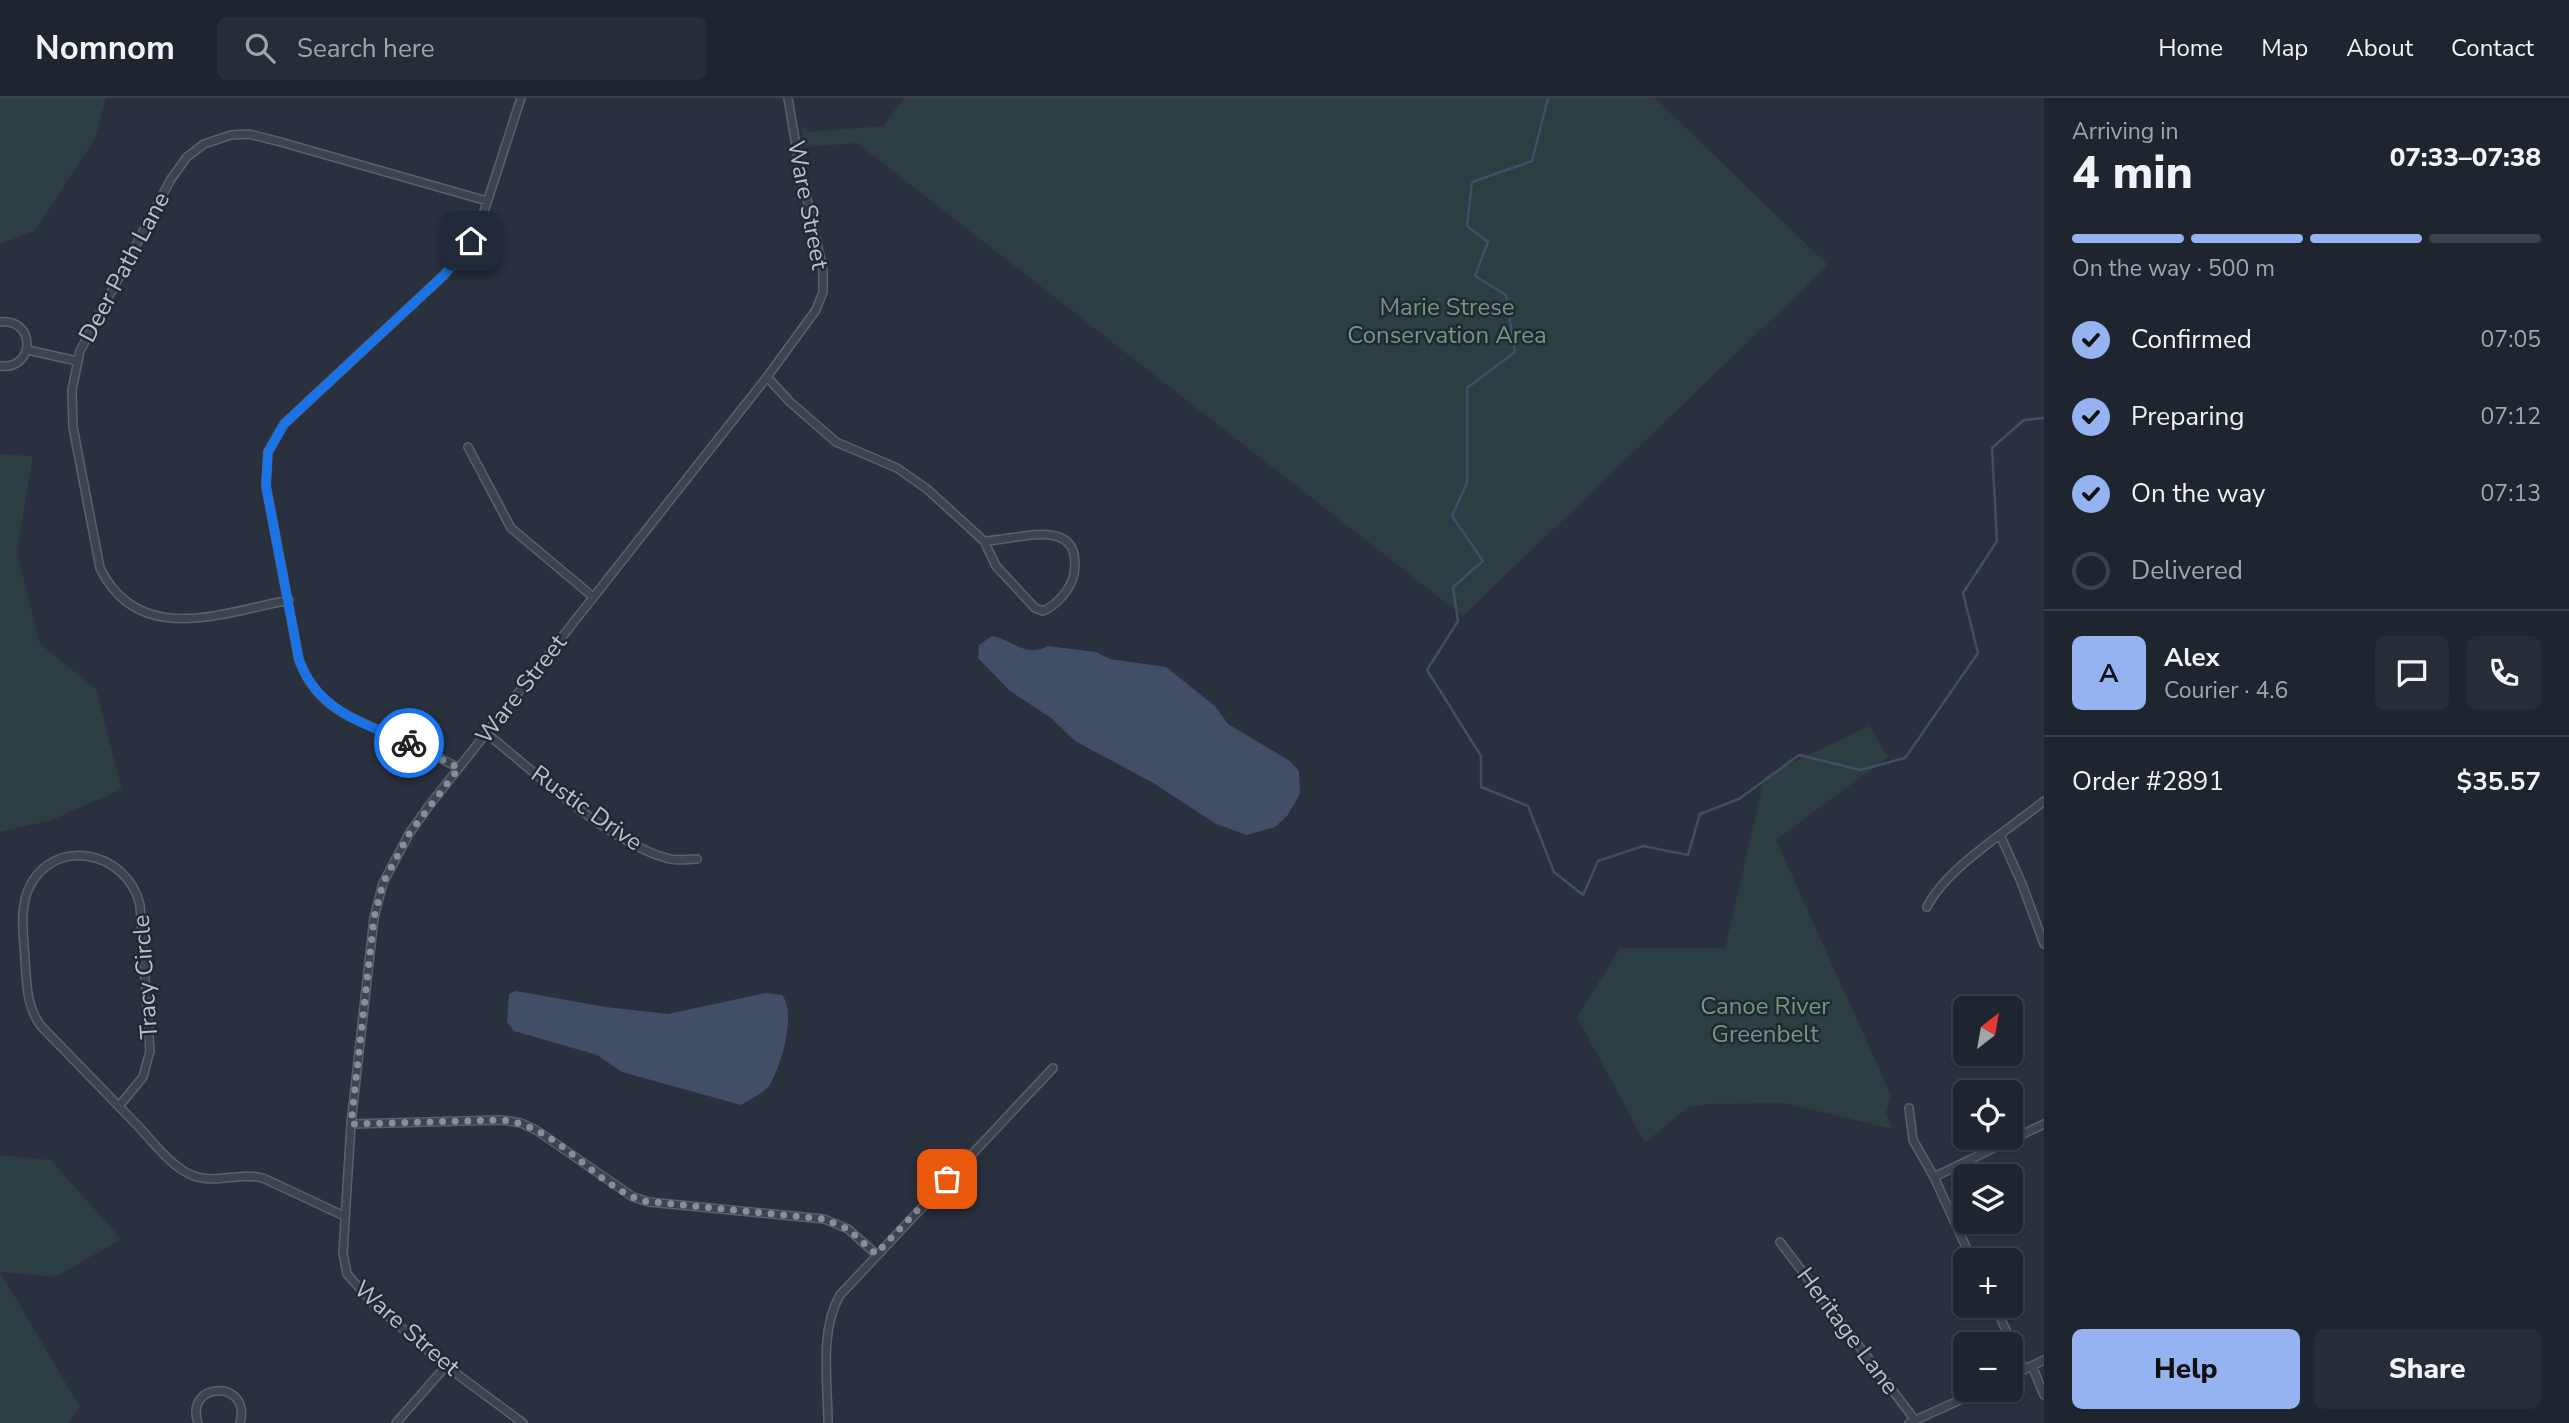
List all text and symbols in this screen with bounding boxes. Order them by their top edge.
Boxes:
search box [217,17,707,80]
text: Nomnom [35,26,175,71]
icon: search [241,29,279,67]
text: Search here [297,31,435,66]
text: Home [2158,32,2223,64]
text: Map [2261,32,2308,64]
text: About [2346,32,2413,64]
text: Contact [2451,32,2534,64]
text: Arriving in [2072,116,2179,147]
street label: Ware Street [780,138,836,273]
text: 07:33–07:38 [2390,140,2541,175]
text: 4 min [2072,141,2193,204]
street label: Deer Path Lane [71,186,177,348]
pin [441,211,501,271]
icon: home [452,222,490,260]
text: On the way · 500 m [2072,253,2275,284]
park label: Marie Strese Conservation Area [1347,291,1547,351]
icon: check [2072,321,2110,359]
text: Confirmed [2131,322,2252,357]
text: 07:05 [2481,324,2541,355]
icon: check [2072,398,2110,436]
text: Preparing [2131,399,2244,434]
text: 07:12 [2481,401,2541,432]
icon: check [2072,475,2110,513]
text: On the way [2131,476,2265,511]
text: 07:13 [2481,478,2541,509]
text: Delivered [2131,553,2243,588]
street label: Ware Street [468,627,574,750]
button: chat [2375,636,2449,710]
button: phone [2467,636,2541,710]
text: Alex [2164,640,2220,675]
text: A [2099,656,2119,691]
text: Courier · 4.6 [2164,675,2288,706]
courier [374,708,444,778]
icon: bike [390,724,428,762]
street label: Rustic Drive [525,758,649,858]
text: Order #2891 [2072,764,2224,799]
text: $35.57 [2457,764,2541,799]
street label: Tracy Circle [125,914,165,1040]
park label: Canoe River Greenbelt [1700,990,1830,1050]
north arrow [1953,996,2023,1066]
map controls [1953,996,2023,1402]
button: locate [1953,1080,2023,1150]
pin [917,1149,977,1209]
icon: bag [928,1160,966,1198]
button: layers [1953,1164,2023,1234]
button: + [1953,1248,2023,1318]
street label: Heritage Lane [1790,1261,1906,1401]
street label: Ware Street [347,1273,467,1383]
button: Help [2072,1329,2300,1409]
button: Share [2314,1329,2541,1409]
button: − [1953,1332,2023,1402]

